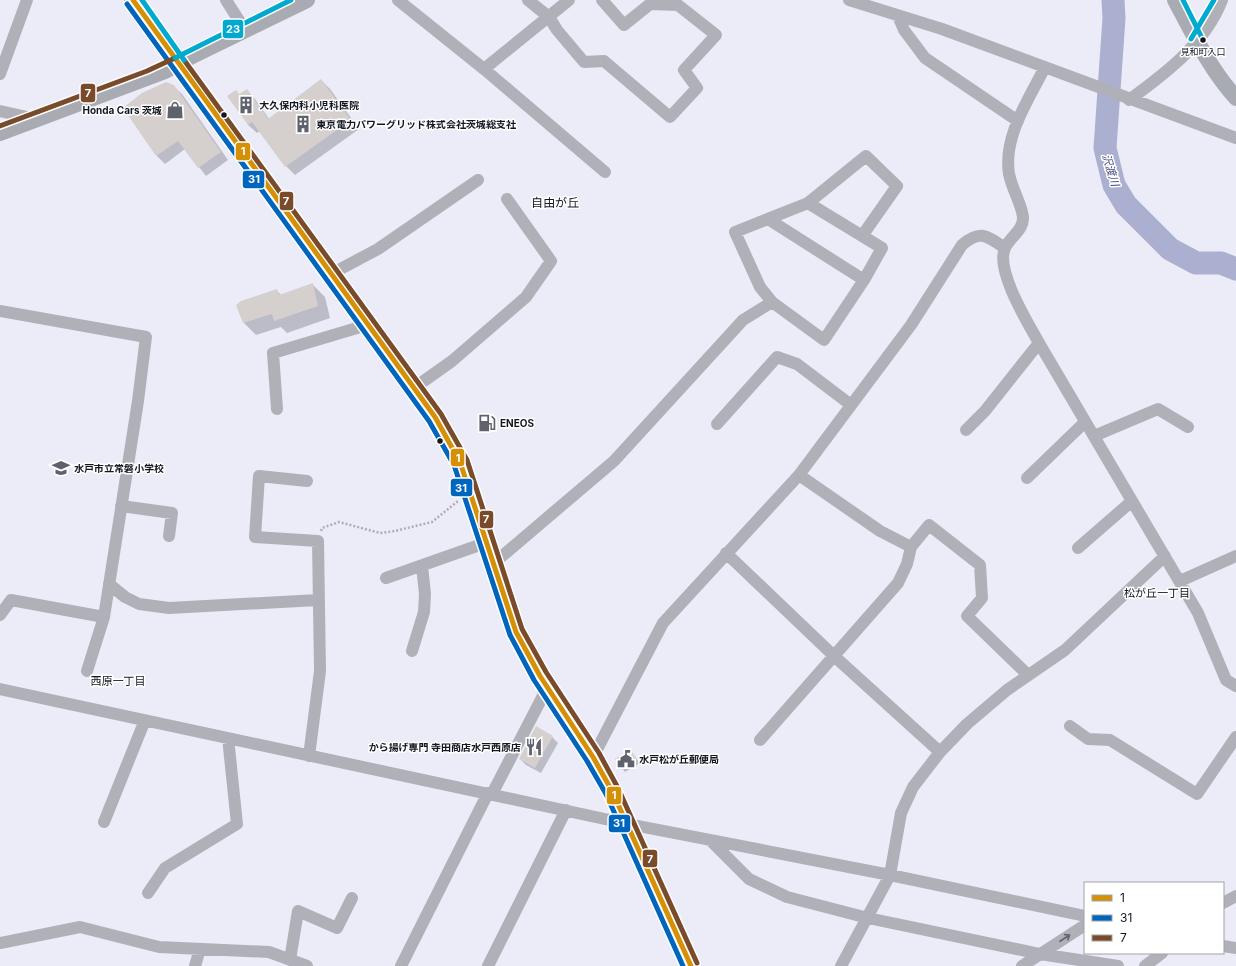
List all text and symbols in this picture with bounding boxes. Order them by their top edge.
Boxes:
line badge: 23 [222,19,244,39]
text: 23 [226,22,240,36]
marker: 見和町入口 [1198,35,1208,45]
place label: 見和町入口 [1180,46,1226,57]
line badge: 7 [80,83,96,103]
text: 7 [85,86,91,100]
building icon: 大久保内科小児科医院 [236,95,256,115]
place label: 大久保内科小児科医院 [259,99,359,111]
shop icon: Honda Cars 茨城 [165,100,185,120]
place label: Honda Cars 茨城 [82,104,162,116]
unlabelled marker [219,110,229,120]
building icon: 東京電力パワーグリッド株式会社茨城総支社 [293,114,313,134]
place label: 東京電力パワーグリッド株式会社茨城総支社 [316,118,517,130]
line badge: 1 [235,142,251,161]
text: 1 [241,144,246,158]
water label: 沢渡川 [1099,152,1123,189]
line badge: 31 [242,170,265,189]
text: 31 [248,172,260,186]
line badge: 7 [279,191,294,211]
text: 7 [283,194,289,208]
district label: 自由が丘 [531,195,579,210]
fuel station icon: ENEOS [477,413,497,433]
place label: ENEOS [500,417,534,429]
unlabelled marker [435,436,445,446]
line badge: 1 [450,448,465,467]
text: 1 [456,451,461,465]
school or university icon: 水戸市立常磐小学校 [51,458,71,478]
place label: 水戸市立常磐小学校 [74,462,164,474]
line badge: 31 [450,478,473,497]
text: 31 [455,481,467,495]
line badge: 7 [479,510,494,529]
text: 7 [483,512,489,526]
district label: 松が丘一丁目 [1124,586,1190,600]
district label: 西原一丁目 [91,674,146,688]
restaurant icon: から揚げ専門 寺田商店水戸西原店 [524,737,544,757]
place label: から揚げ専門 寺田商店水戸西原店 [369,741,521,753]
public building icon: 水戸松が丘郵便局 [616,749,636,769]
place label: 水戸松が丘郵便局 [639,753,719,765]
line badge: 1 [606,786,622,805]
text: 1 [612,788,617,802]
line badge: 31 [608,814,631,833]
text: 31 [613,816,625,830]
line badge: 7 [642,849,658,868]
text: 7 [647,852,653,866]
legend [1084,882,1224,954]
text: 1 [1120,890,1125,905]
text: 31 [1120,910,1132,925]
text: 7 [1120,930,1127,945]
one-way arrow [1059,934,1070,942]

